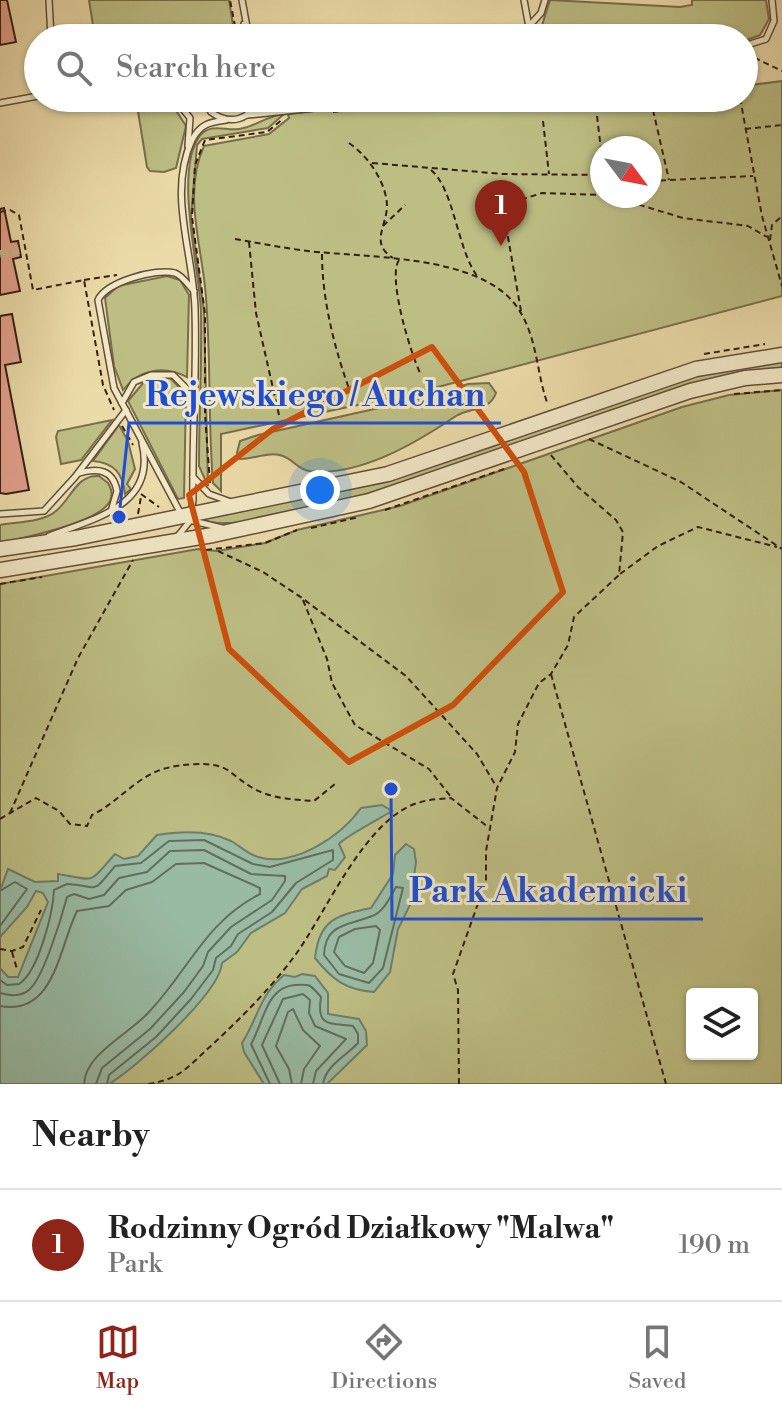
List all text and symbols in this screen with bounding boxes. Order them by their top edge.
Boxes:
search box [24,24,758,112]
icon: search [52,46,96,90]
text: Search here [116,49,276,87]
north arrow [590,136,662,208]
pin: 1 [475,180,527,246]
callout: Rejewskiego / Auchan [129,365,501,423]
text: Rejewskiego / Auchan [145,375,485,417]
your location [300,470,340,510]
callout: Park Akademicki [392,861,703,919]
text: Park Akademicki [409,871,687,913]
map controls [686,988,758,1060]
button: layers [686,988,758,1060]
text: Nearby [32,1115,150,1157]
text: Rodzinny Ogród Działkowy "Malwa" [108,1210,614,1248]
text: 1 [52,1229,64,1261]
text: 190 m [679,1229,750,1261]
text: Park [108,1248,162,1280]
tab: Map [96,1320,140,1395]
tab: Directions [331,1320,437,1395]
tab: Saved [629,1320,686,1395]

